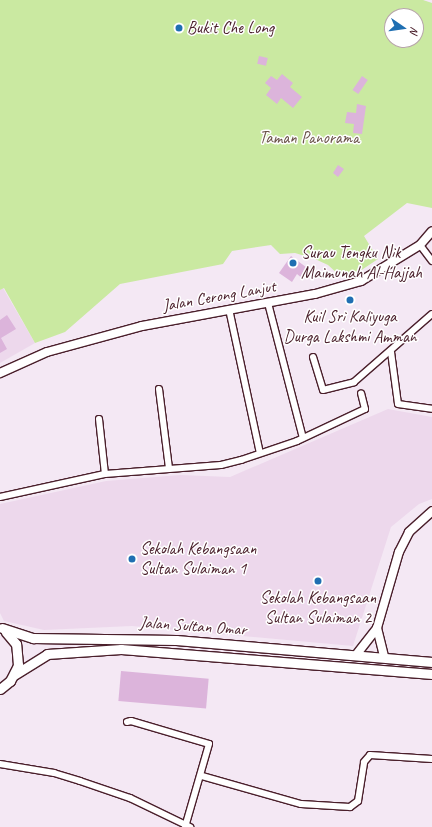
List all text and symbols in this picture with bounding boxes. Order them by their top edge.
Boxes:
north arrow [384,8,424,48]
place label: Bukit Che Long [187,18,274,38]
marker: Bukit Che Long [174,23,184,33]
text: N [407,26,422,35]
park label: Taman Panorama [259,128,359,148]
place label: Surau Tengku Nik Maimunah Al-Hajjah [301,243,422,283]
marker: Surau Tengku Nik Maimunah Al-Hajjah [288,258,298,268]
street label: Jalan Cerong Lanjut [161,276,277,316]
marker: Kuil Sri Kaliyuga Durga Lakshmi Amman [345,295,355,305]
place label: Kuil Sri Kaliyuga Durga Lakshmi Amman [283,307,417,347]
place label: Sekolah Kebangsaan Sultan Sulaiman 1 [140,539,256,579]
marker: Sekolah Kebangsaan Sultan Sulaiman 1 [127,554,137,564]
marker: Sekolah Kebangsaan Sultan Sulaiman 2 [313,576,323,586]
place label: Sekolah Kebangsaan Sultan Sulaiman 2 [260,588,376,628]
street label: Jalan Sultan Omar [139,612,247,640]

